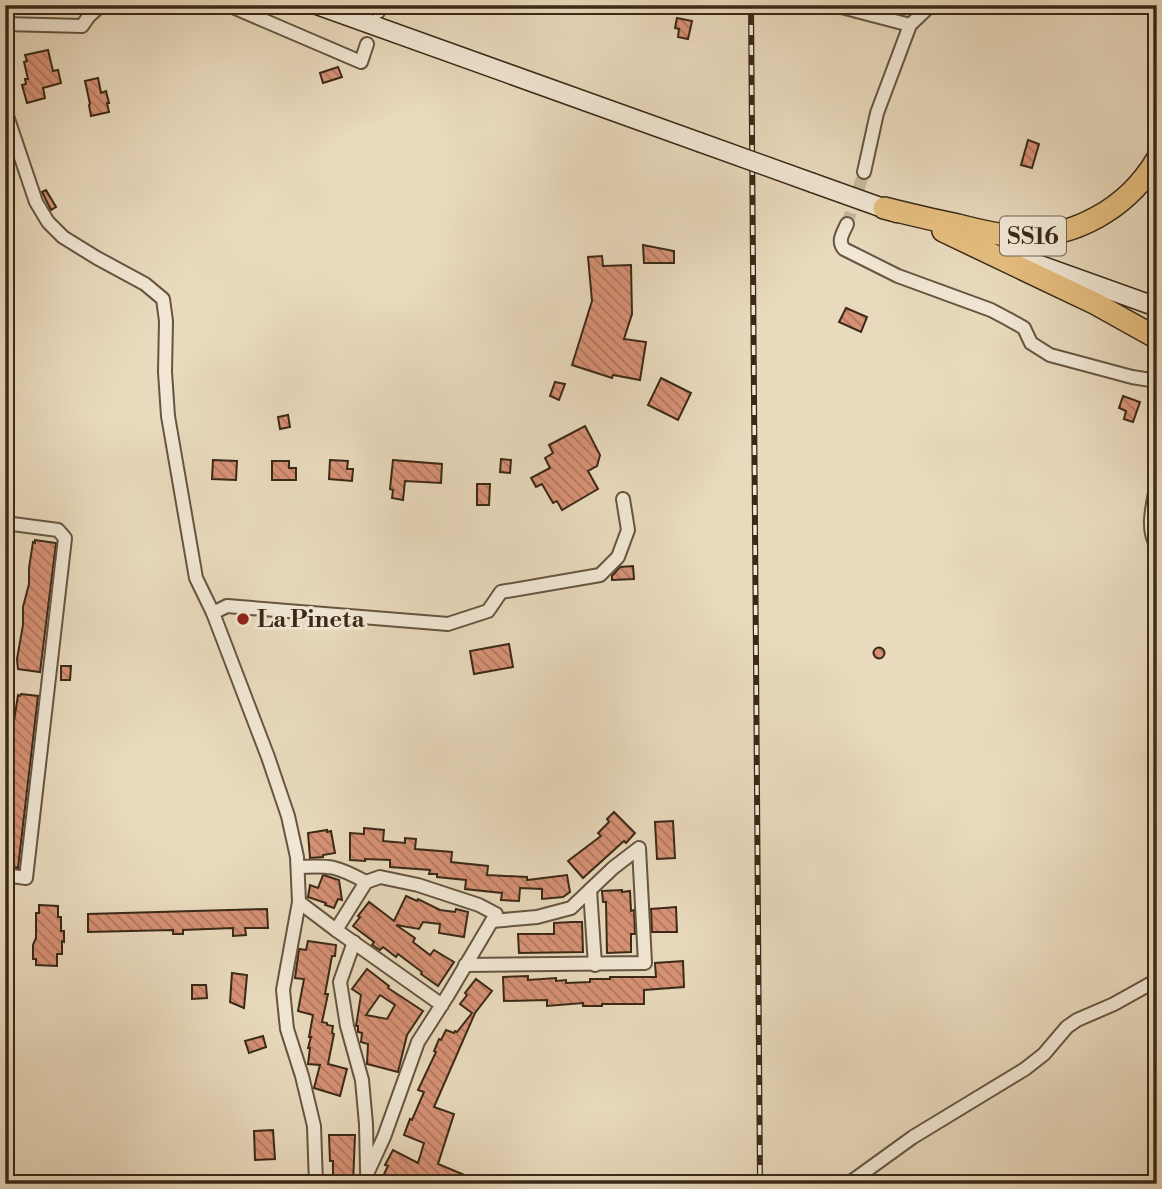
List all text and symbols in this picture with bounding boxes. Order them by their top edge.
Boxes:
road number: SS16 [1000,216,1066,256]
place label: La Pineta [257,605,365,635]
marker: La Pineta [235,611,251,627]

